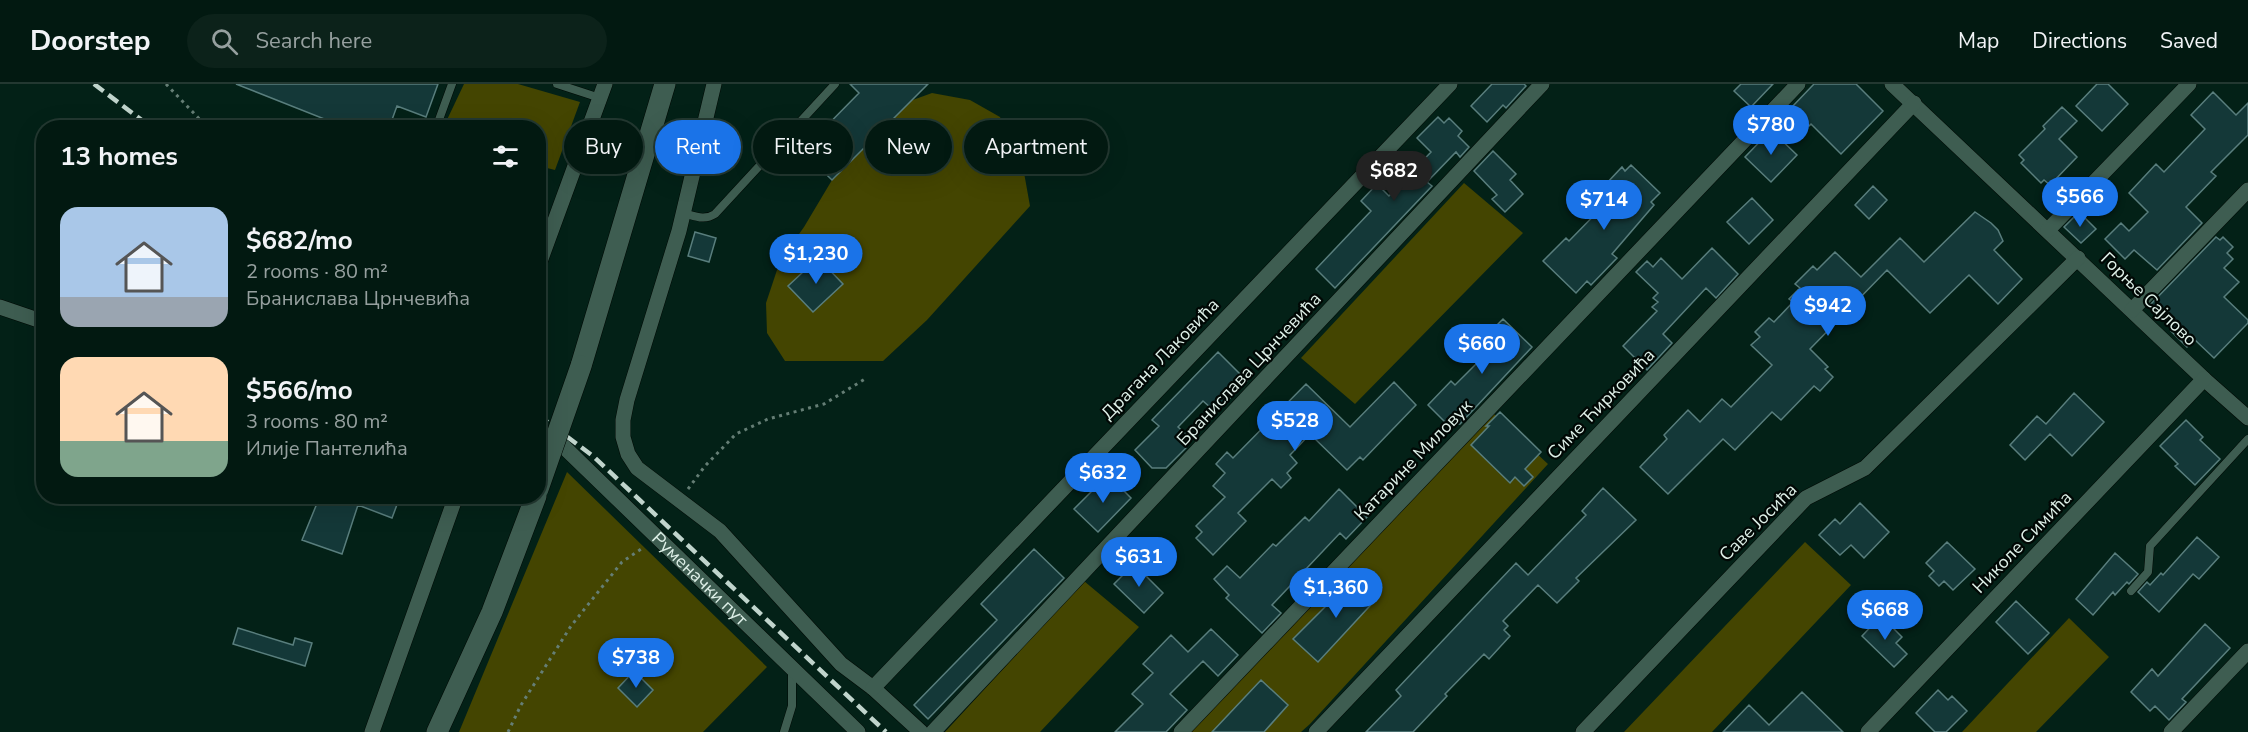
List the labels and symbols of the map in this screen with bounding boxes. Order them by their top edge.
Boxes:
pin: $780 [1735,105,1807,156]
pin: $682 [1358,151,1430,202]
pin: $566 [2044,177,2116,228]
pin: $714 [1568,180,1640,231]
pin: $1,230 [767,234,865,285]
street label: Горње Сајлово [2096,247,2202,351]
pin: $942 [1792,286,1864,337]
street label: Бранислава Црнчевића [1171,287,1327,451]
street label: Драгана Лаковића [1096,293,1224,425]
pin: $660 [1446,324,1518,375]
street label: Симе Ћирковића [1542,343,1660,465]
street label: Катарине Миловук [1349,394,1478,526]
pin: $528 [1259,401,1331,452]
pin: $632 [1067,453,1139,504]
street label: Саве Јосића [1714,478,1802,566]
street label: Николе Симића [1967,486,2077,598]
street label: Руменачки пут [647,527,753,631]
pin: $631 [1103,537,1175,588]
pin: $1,360 [1287,568,1385,619]
pin: $668 [1849,590,1921,641]
pin: $738 [600,638,672,689]

